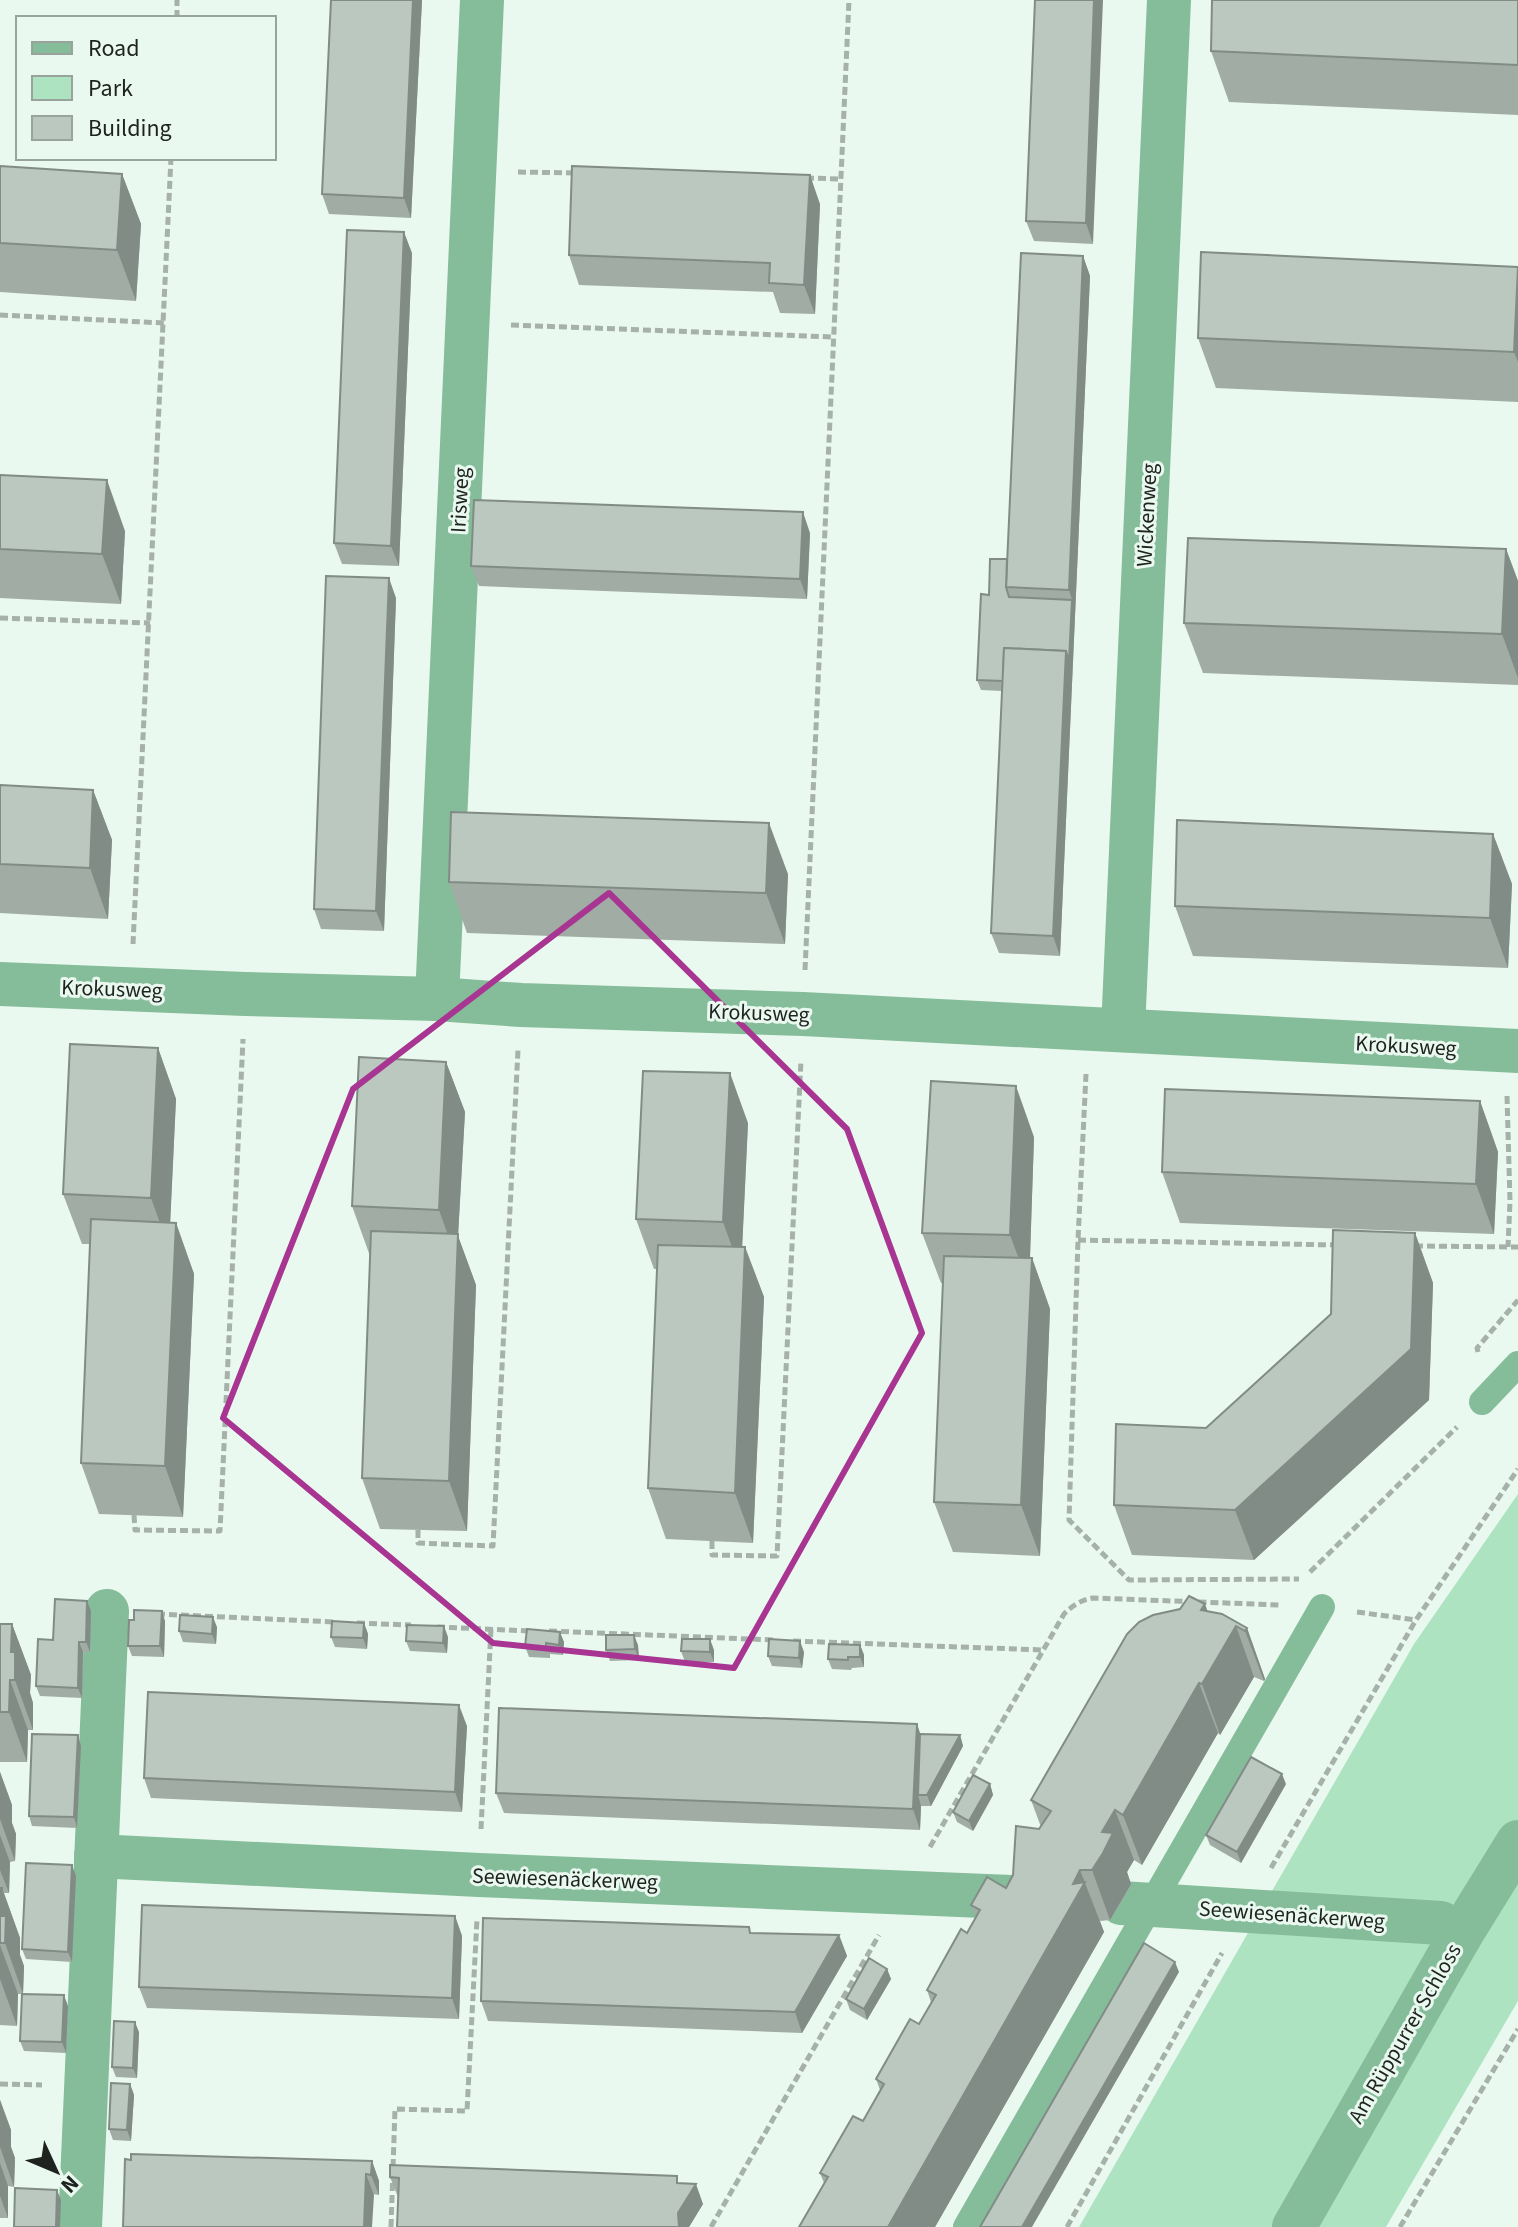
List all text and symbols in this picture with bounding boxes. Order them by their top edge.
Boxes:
legend [16,16,276,160]
text: Road [88,31,140,66]
text: Park [88,71,133,106]
text: Building [88,111,172,146]
street label: Wickenweg [1128,462,1166,568]
street label: Irisweg [442,466,478,534]
street label: Krokusweg [61,971,163,1007]
street label: Krokusweg [708,995,810,1031]
street label: Krokusweg [1354,1027,1457,1065]
street label: Seewiesenäckerweg [471,1860,659,1898]
street label: Seewiesenäckerweg [1198,1893,1386,1937]
street label: Am Rüppurrer Schloss [1340,1938,1470,2129]
north arrow [16,2131,96,2211]
text: N [53,2168,86,2201]

